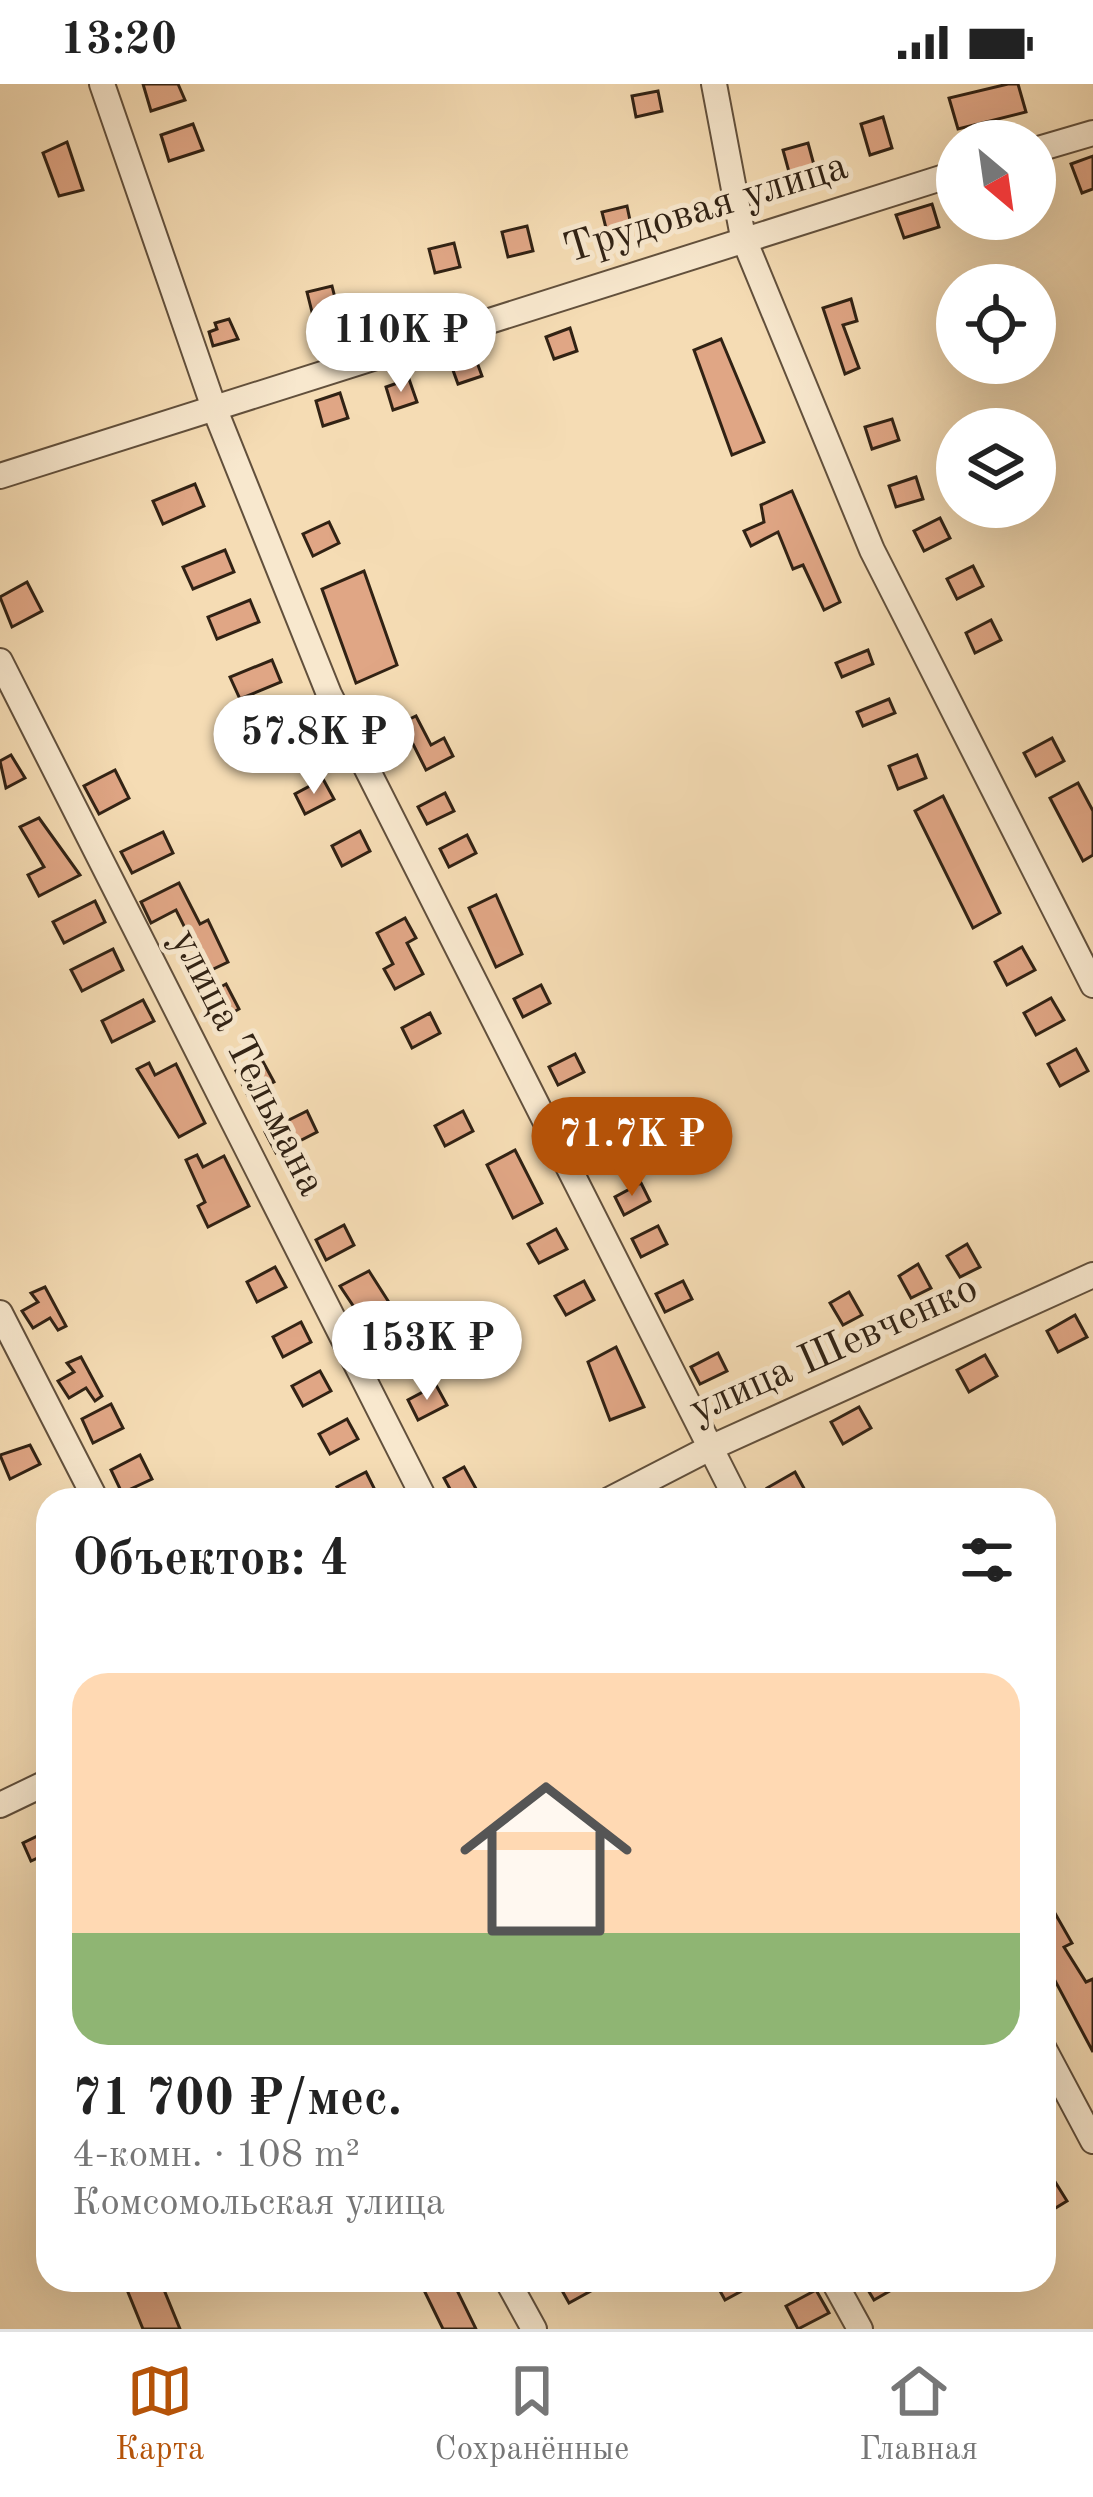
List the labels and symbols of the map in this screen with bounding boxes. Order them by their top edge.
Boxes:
north arrow [936,120,1056,240]
street label: Трудовая улица [559,146,853,272]
pin: 110K ₽ [303,293,499,395]
pin: 57.8K ₽ [203,695,425,797]
street label: улица Тельмана [162,923,332,1203]
pin: 71.7K ₽ [521,1097,743,1199]
street label: улица Шевченко [684,1268,984,1432]
pin: 153K ₽ [329,1301,525,1403]

